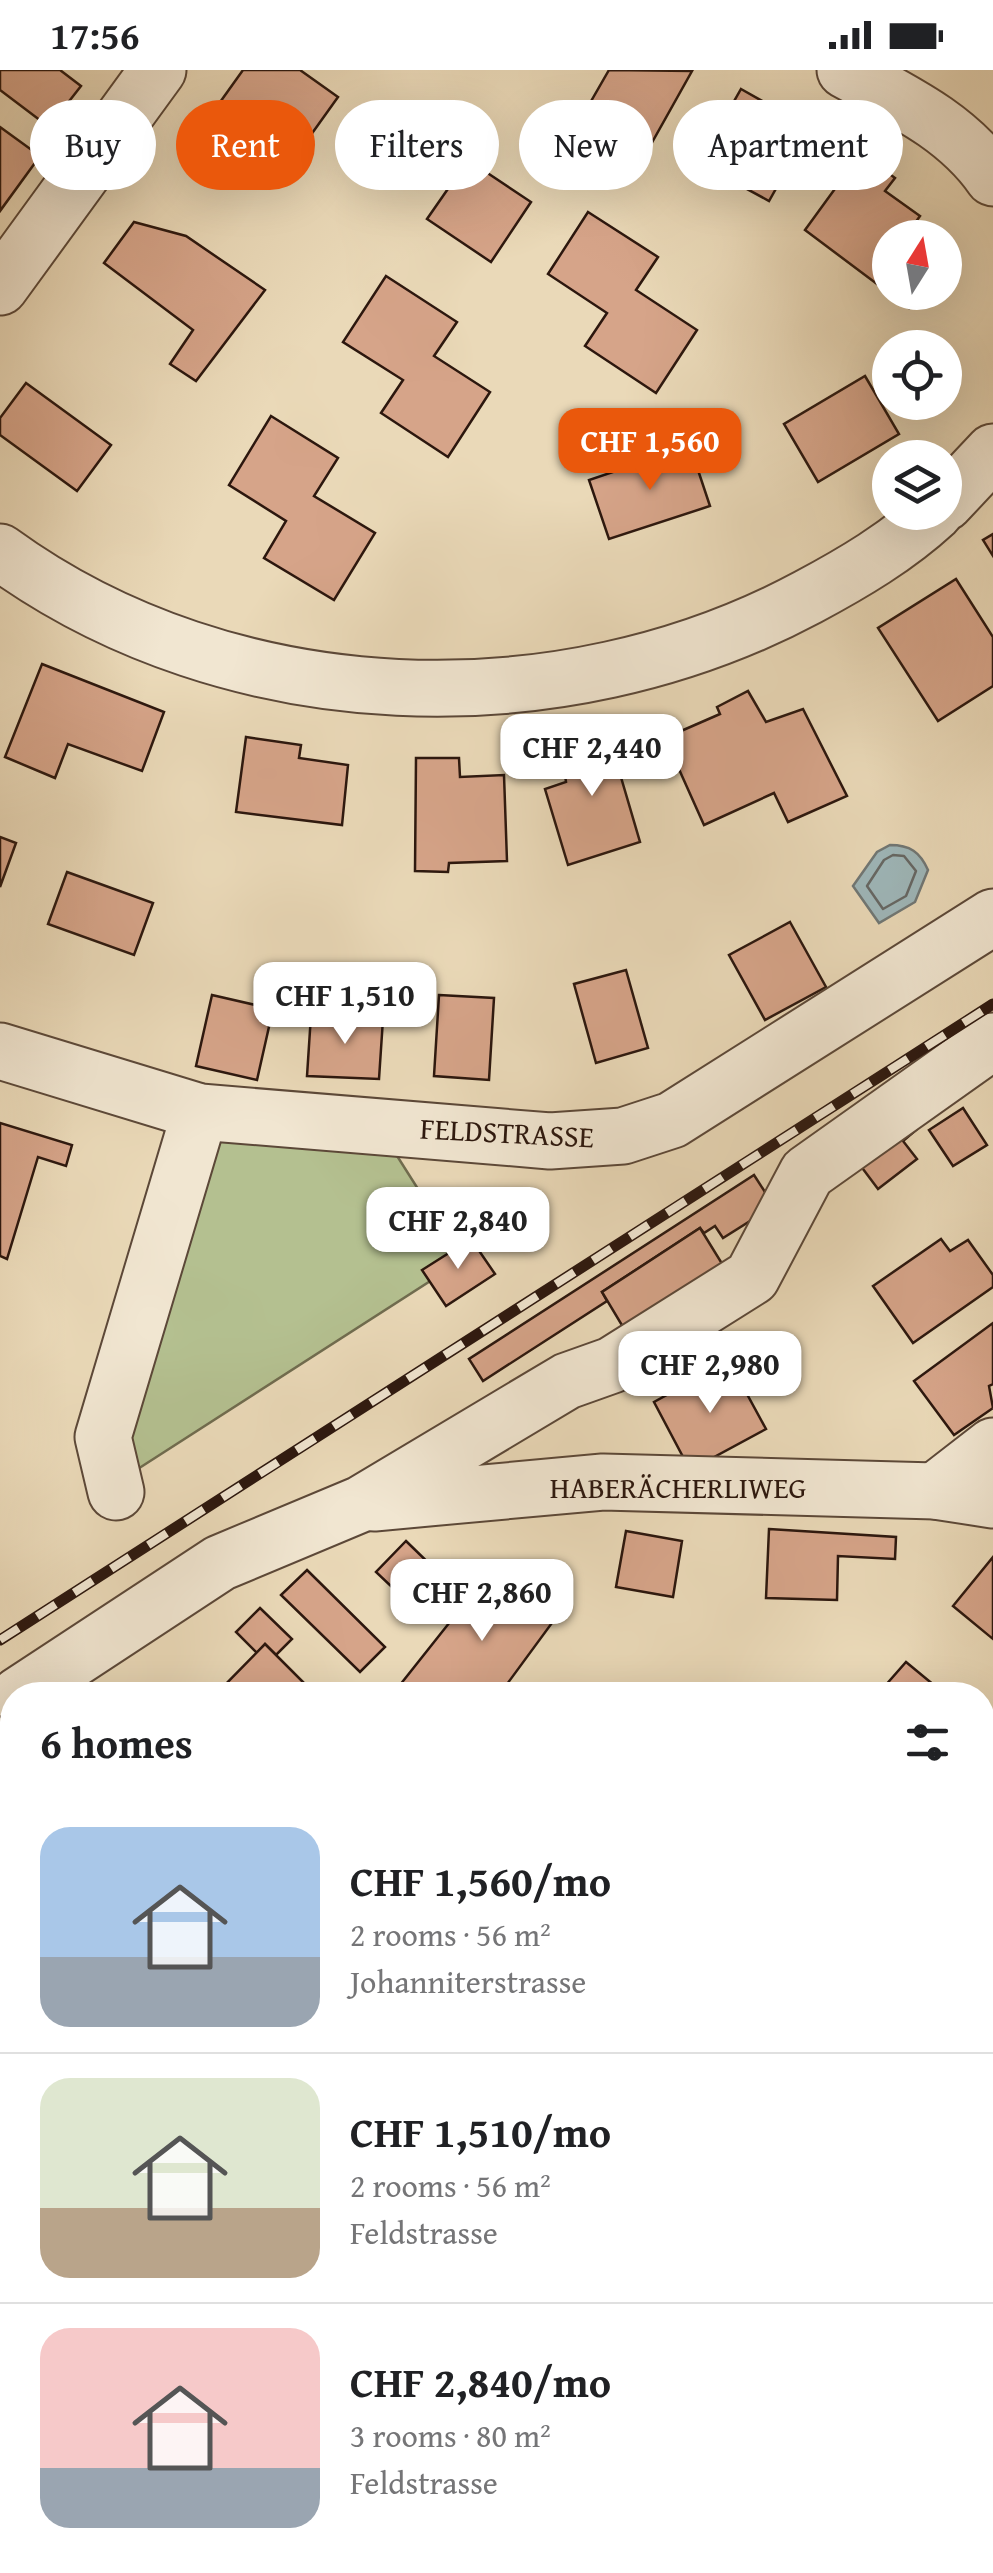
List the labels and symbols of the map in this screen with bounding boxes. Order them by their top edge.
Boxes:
north arrow [872,220,962,310]
pin: CHF 1,560 [536,408,764,493]
pin: CHF 2,440 [478,714,706,799]
pin: CHF 1,510 [231,962,459,1047]
street label: FELDSTRASSE [419,1105,595,1159]
pin: CHF 2,840 [344,1187,572,1272]
pin: CHF 2,980 [596,1331,824,1416]
street label: HABERÄCHERLIWEG [550,1465,806,1509]
pin: CHF 2,860 [368,1559,596,1644]

